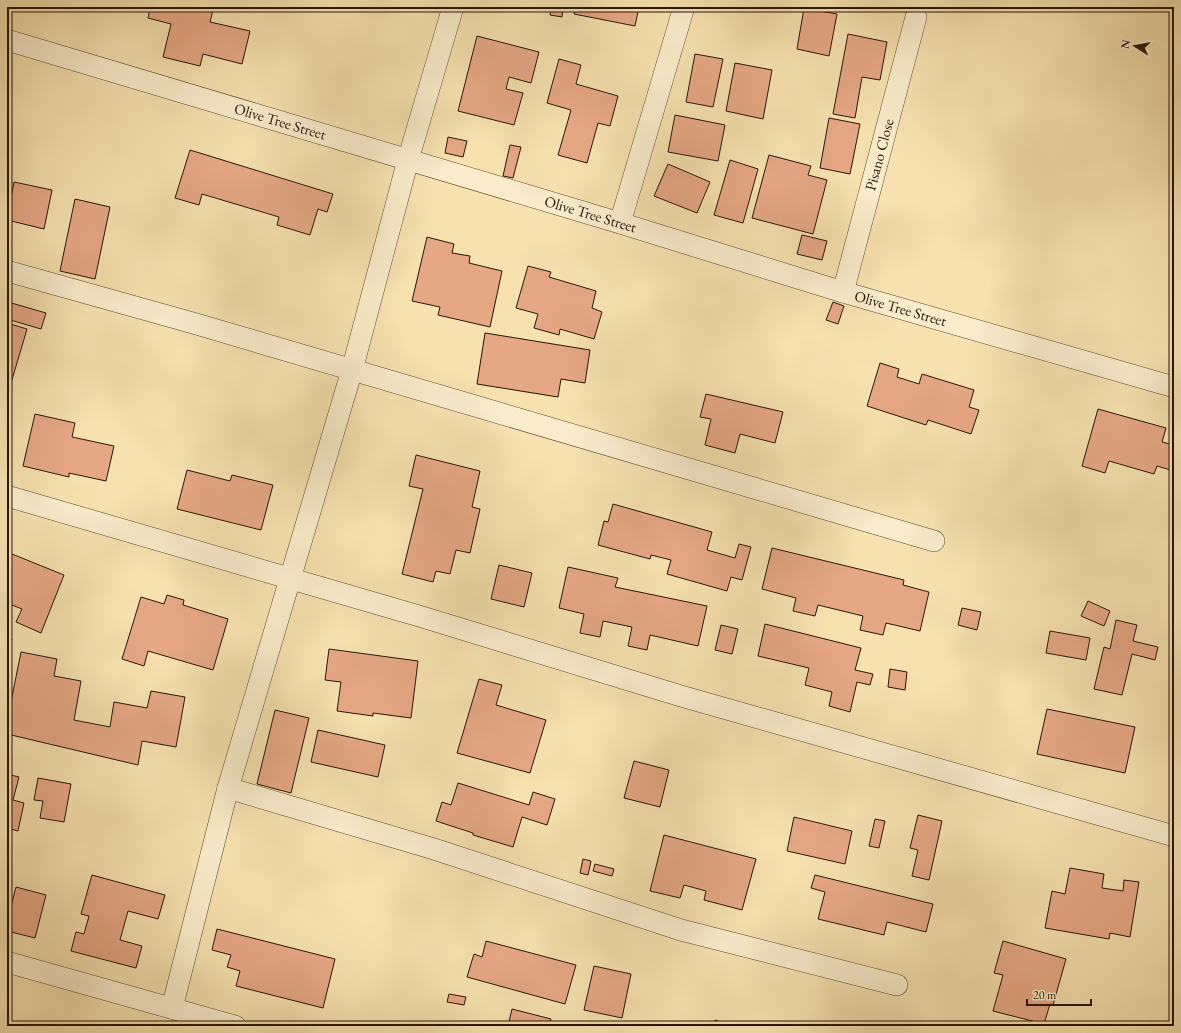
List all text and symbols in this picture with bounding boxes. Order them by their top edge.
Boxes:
north arrow [1115,26,1155,66]
text: N [1117,38,1133,50]
street label: Olive Tree Street [232,98,329,144]
street label: Pisano Close [860,116,898,193]
street label: Olive Tree Street [542,191,639,237]
street label: Olive Tree Street [852,286,949,330]
scale bar [1027,981,1091,1007]
text: 20 m [1033,987,1057,1003]

